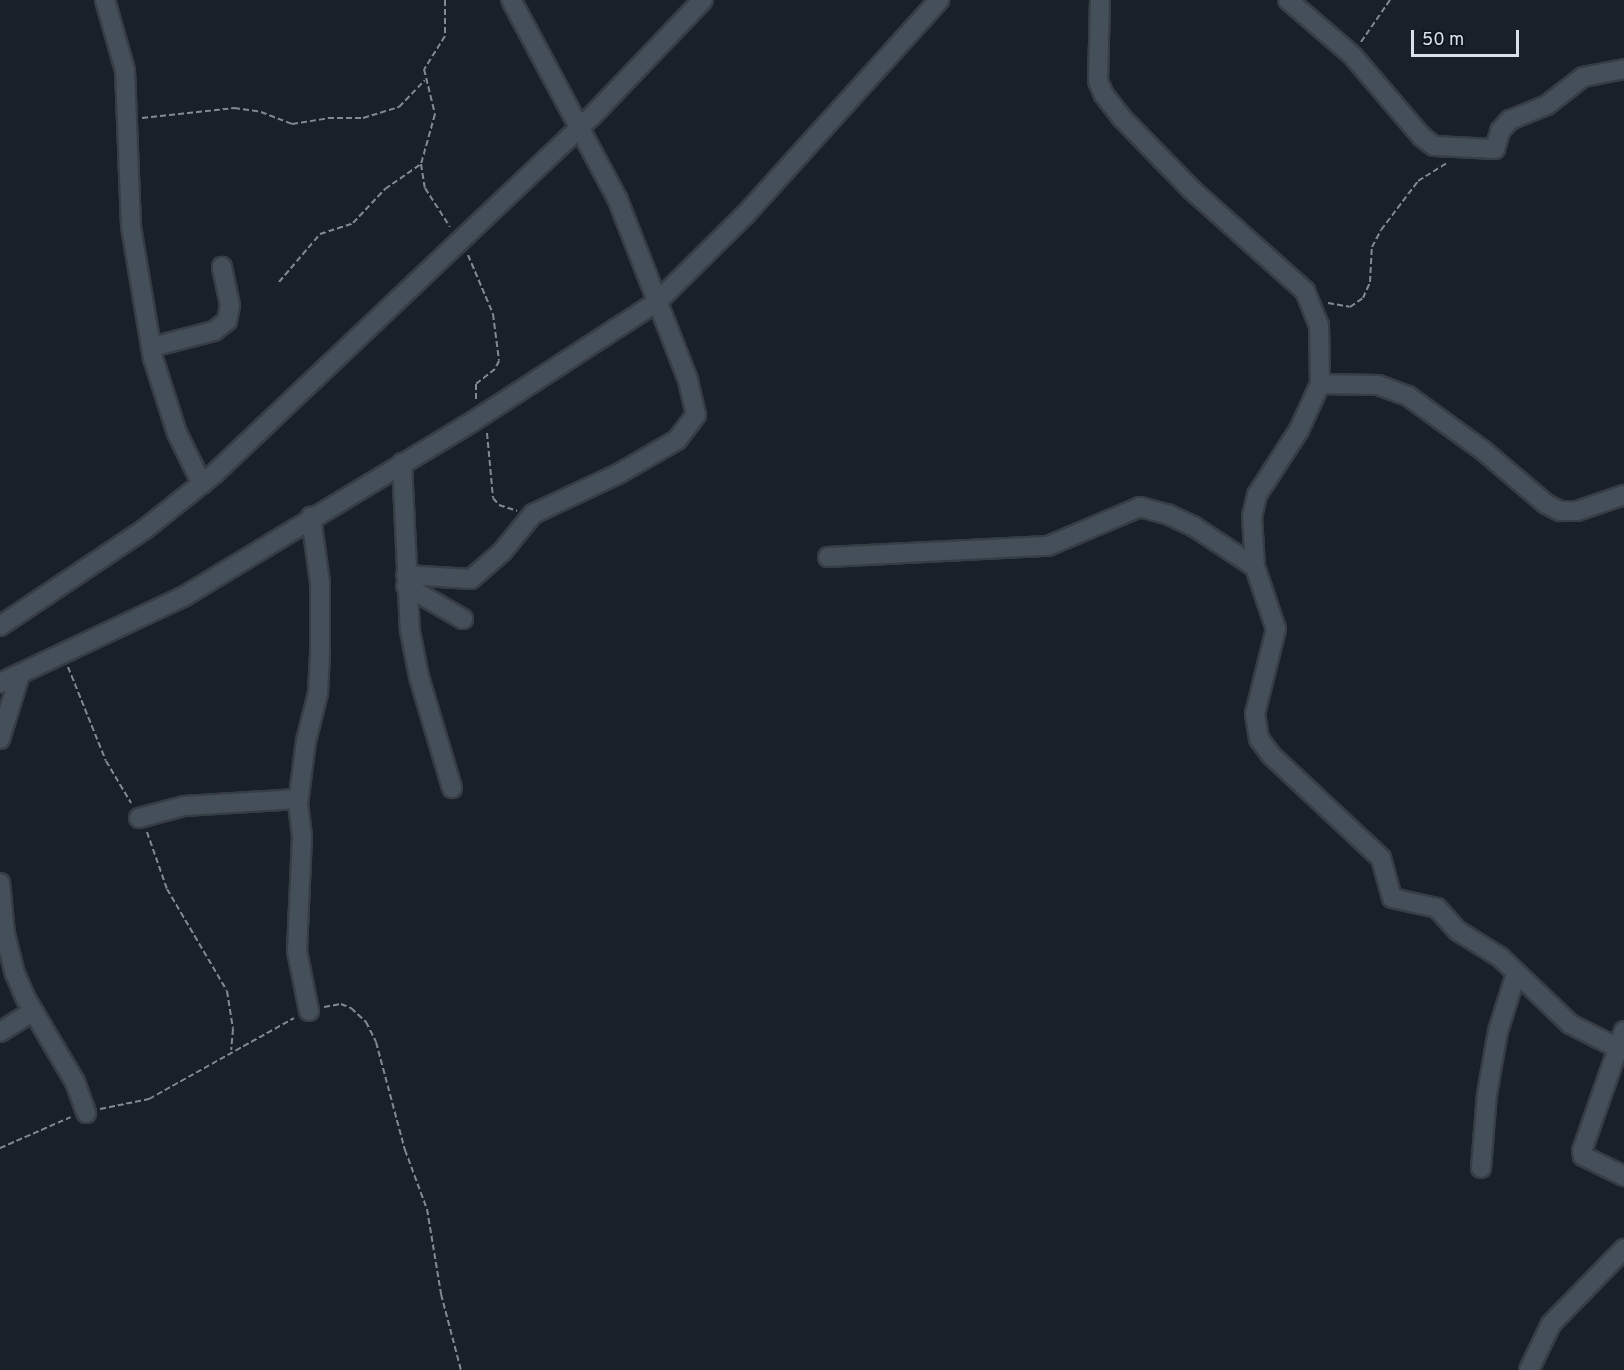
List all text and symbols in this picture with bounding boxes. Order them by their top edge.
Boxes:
scale bar [1414,18,1522,56]
text: 50 m [1422,29,1464,52]

